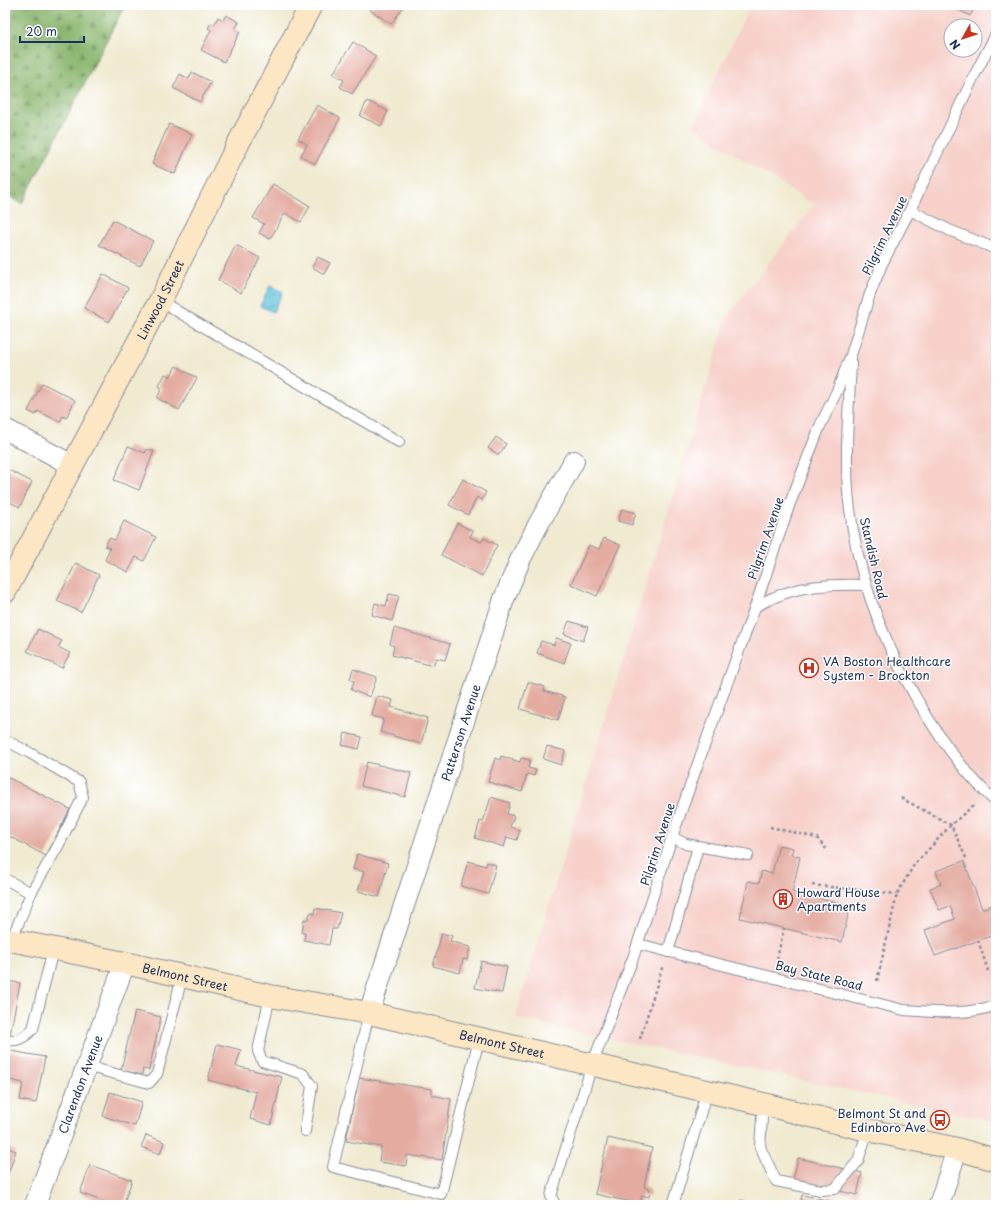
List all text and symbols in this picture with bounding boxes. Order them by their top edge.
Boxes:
scale bar [20,18,84,44]
north arrow [943,18,983,58]
text: 20 m [26,22,57,40]
text: N [945,36,964,53]
street label: Pilgrim Avenue [857,192,911,278]
street label: Linwood Street [132,257,188,343]
street label: Pilgrim Avenue [742,494,788,582]
street label: Standish Road [856,515,892,601]
place label: VA Boston Healthcare System - Brockton [823,652,951,684]
hospital icon: VA Boston Healthcare System - Brockton [798,657,820,679]
street label: Patterson Avenue [436,681,485,783]
street label: Pilgrim Avenue [635,800,679,888]
place label: Howard House Apartments [797,883,880,915]
building icon: Howard House Apartments [772,888,794,910]
street label: Bay State Road [774,955,864,995]
street label: Belmont Street [141,958,230,995]
street label: Belmont Street [458,1025,547,1062]
street label: Clarendon Avenue [53,1032,107,1136]
place label: Belmont St and Edinboro Ave [838,1104,927,1136]
bus stop icon: Belmont St and Edinboro Ave [929,1109,951,1131]

